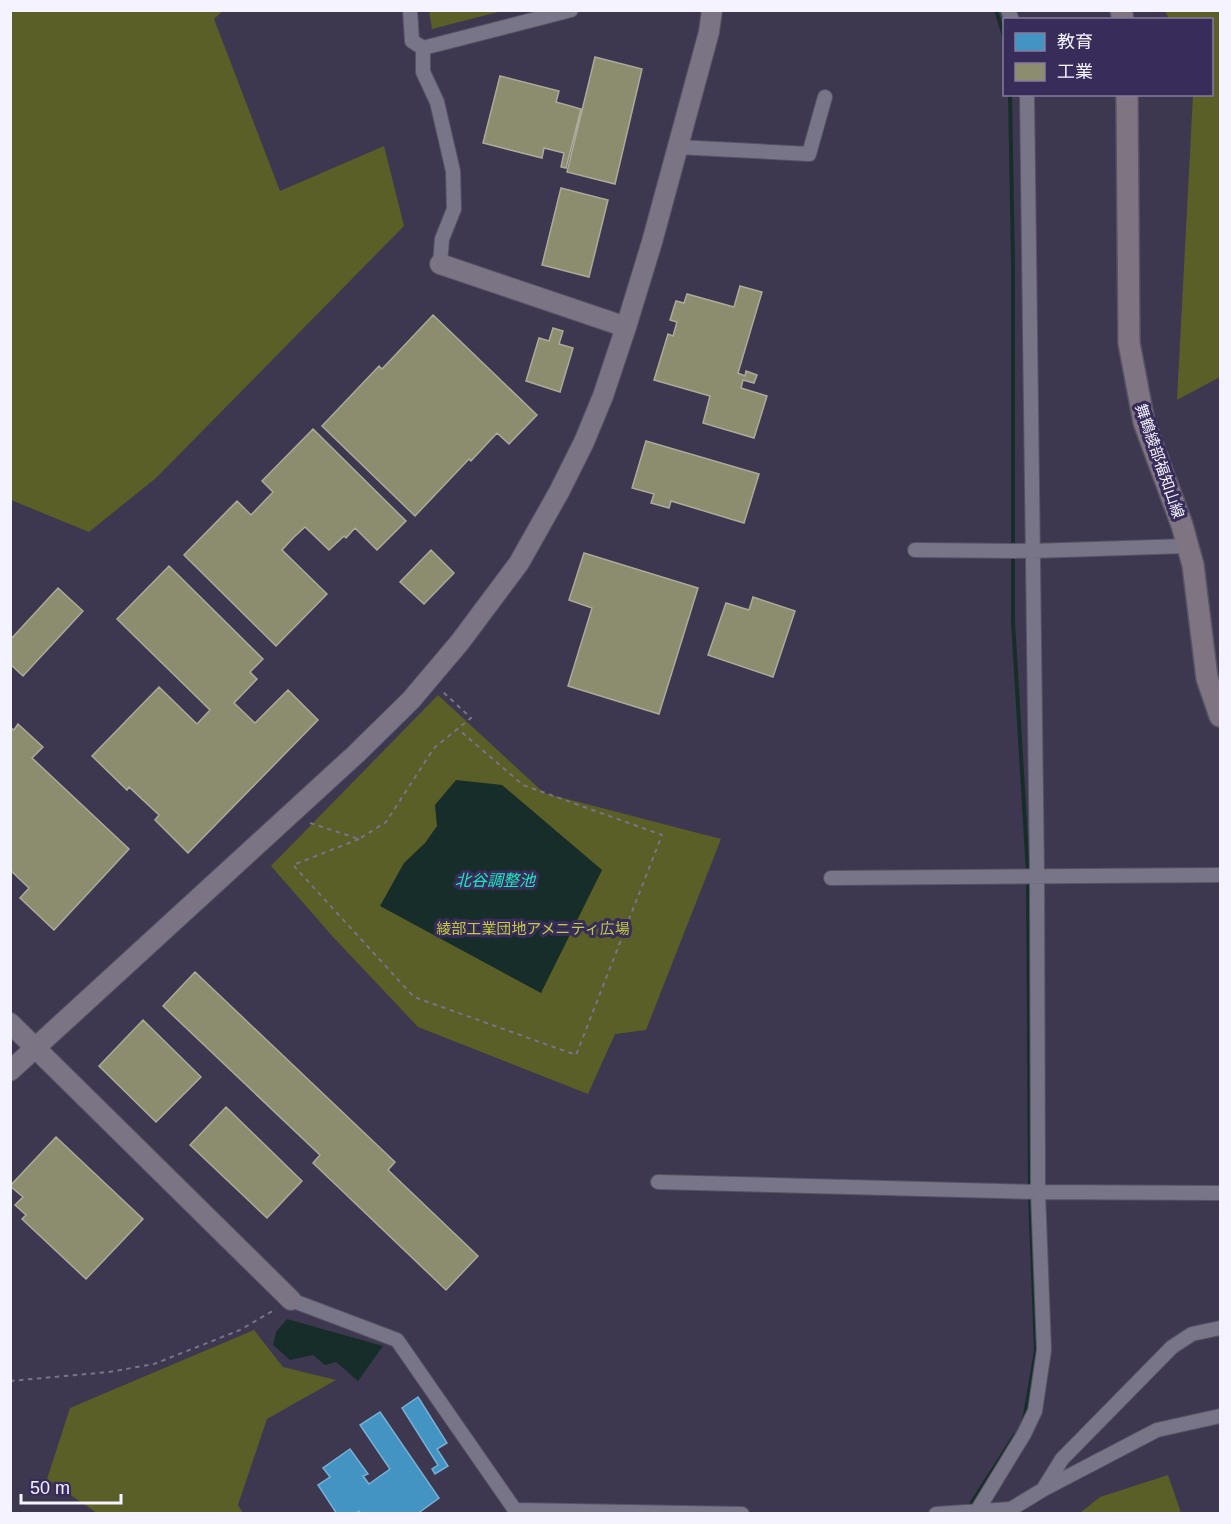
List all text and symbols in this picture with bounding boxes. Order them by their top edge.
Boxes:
legend [1003,18,1213,96]
text: 教育 [1057,32,1093,52]
text: 工業 [1057,62,1093,82]
street label: 舞鶴綾部福知山線 [1132,401,1188,521]
water label: 北谷調整池 [455,872,537,889]
park label: 綾部工業団地アメニティ広場 [436,920,630,937]
scale bar [21,1467,122,1505]
text: 50 m [30,1478,70,1498]

